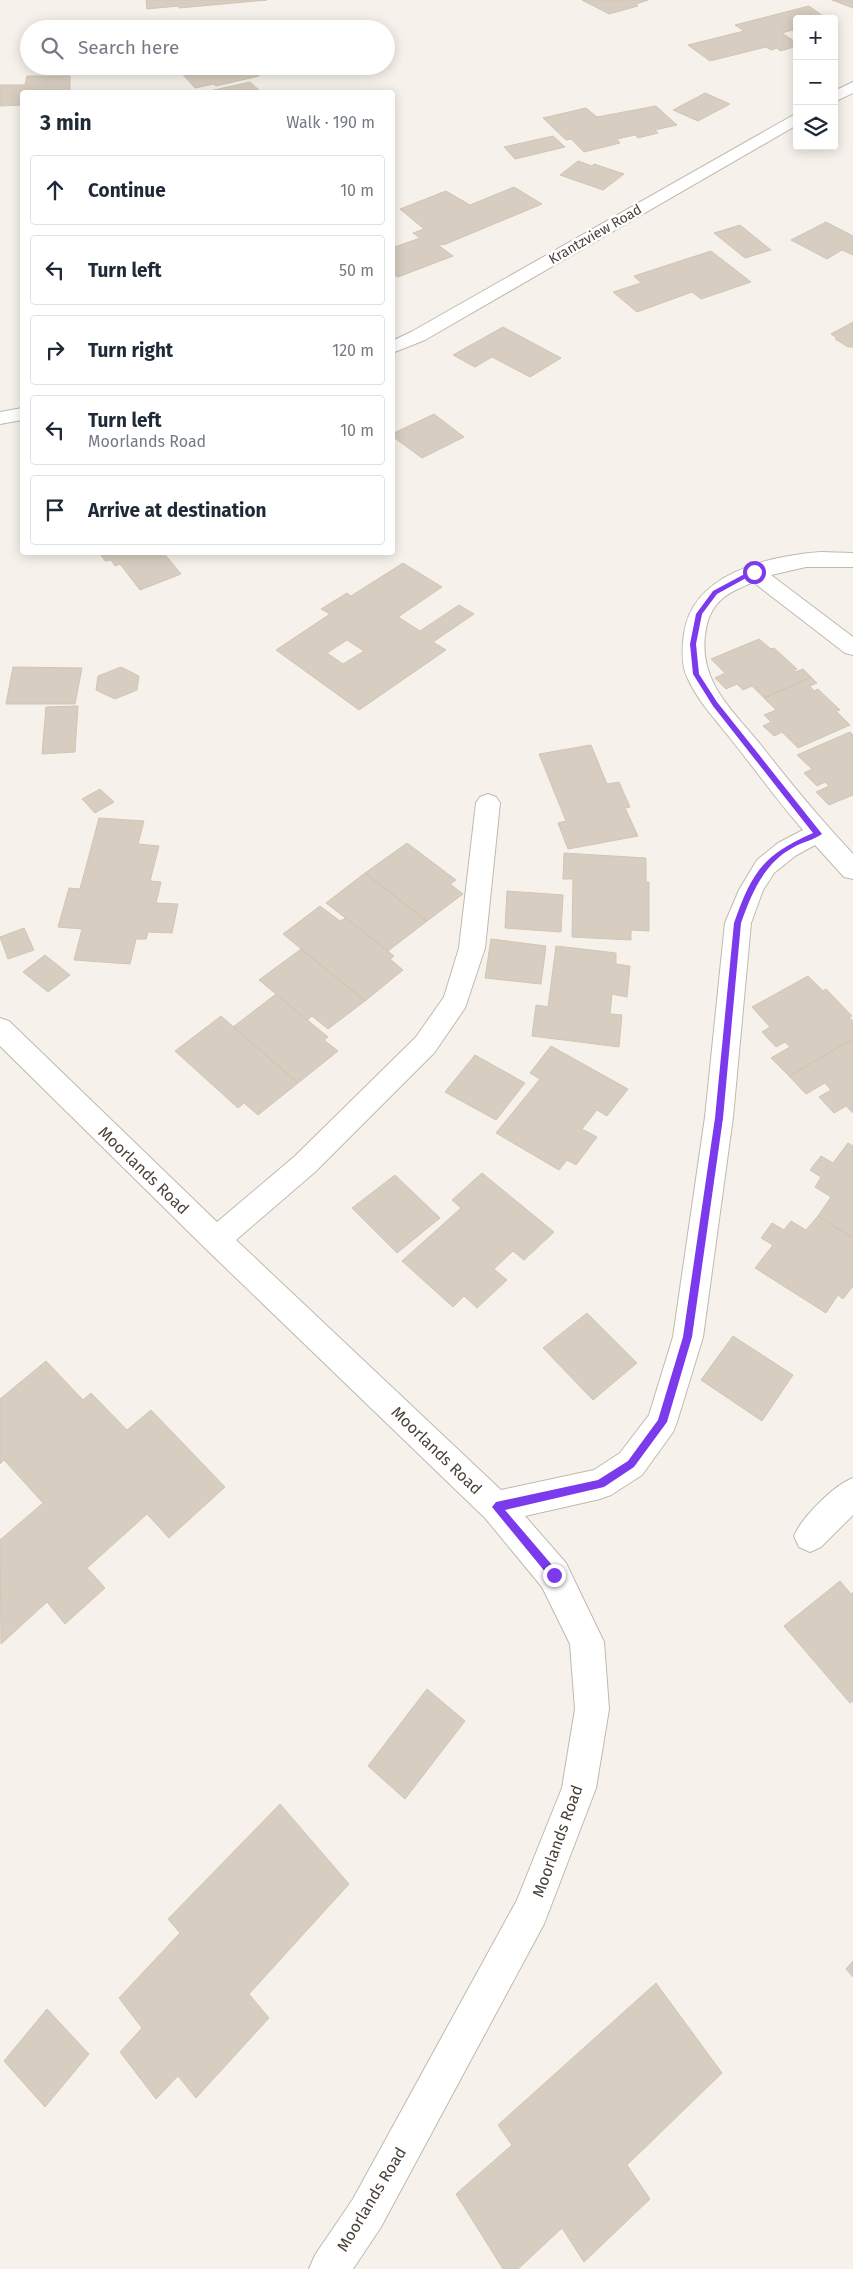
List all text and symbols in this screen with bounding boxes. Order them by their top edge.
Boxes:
map controls [793,15,838,150]
button: + [793,15,838,60]
search box [20,20,395,75]
icon: search [38,34,66,62]
text: Search here [78,36,179,59]
button: − [793,60,838,105]
button: layers [793,105,838,150]
text: 3 min [40,110,92,136]
text: Walk · 190 m [286,113,375,132]
icon: ahead [41,176,69,204]
text: Continue [88,179,166,202]
text: 10 m [340,181,374,200]
street label: Krantzview Road [546,201,645,268]
icon: left [41,256,69,284]
text: Turn left [88,259,162,282]
text: 50 m [339,261,374,280]
icon: right [41,336,69,364]
text: Turn right [88,339,173,362]
text: 120 m [332,341,374,360]
text: Turn left [88,409,162,432]
icon: left [41,416,69,444]
text: 10 m [340,421,374,440]
text: Moorlands Road [88,432,206,451]
icon: arrive [41,496,69,524]
text: Arrive at destination [88,499,267,522]
route start [743,561,766,584]
street label: Moorlands Road [95,1122,193,1218]
street label: Moorlands Road [388,1402,486,1498]
route end [543,1564,566,1587]
street label: Moorlands Road [528,1782,587,1900]
street label: Moorlands Road [333,2144,410,2255]

